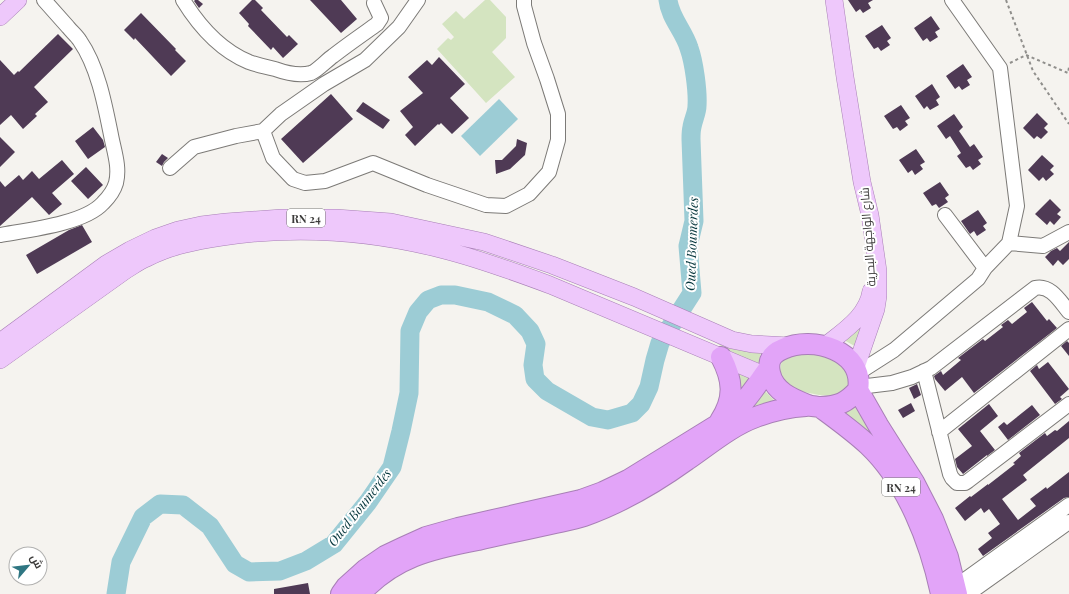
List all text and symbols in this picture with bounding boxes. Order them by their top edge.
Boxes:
street label: شارع الواجهة البحرية [856,187,879,287]
water label: Oued Boumerdes [681,197,701,291]
road number: RN 24 [287,209,325,227]
water label: Oued Boumerdes [323,465,395,549]
road number: RN 24 [882,478,920,496]
north arrow [8,546,48,586]
text: ش [27,551,47,571]

